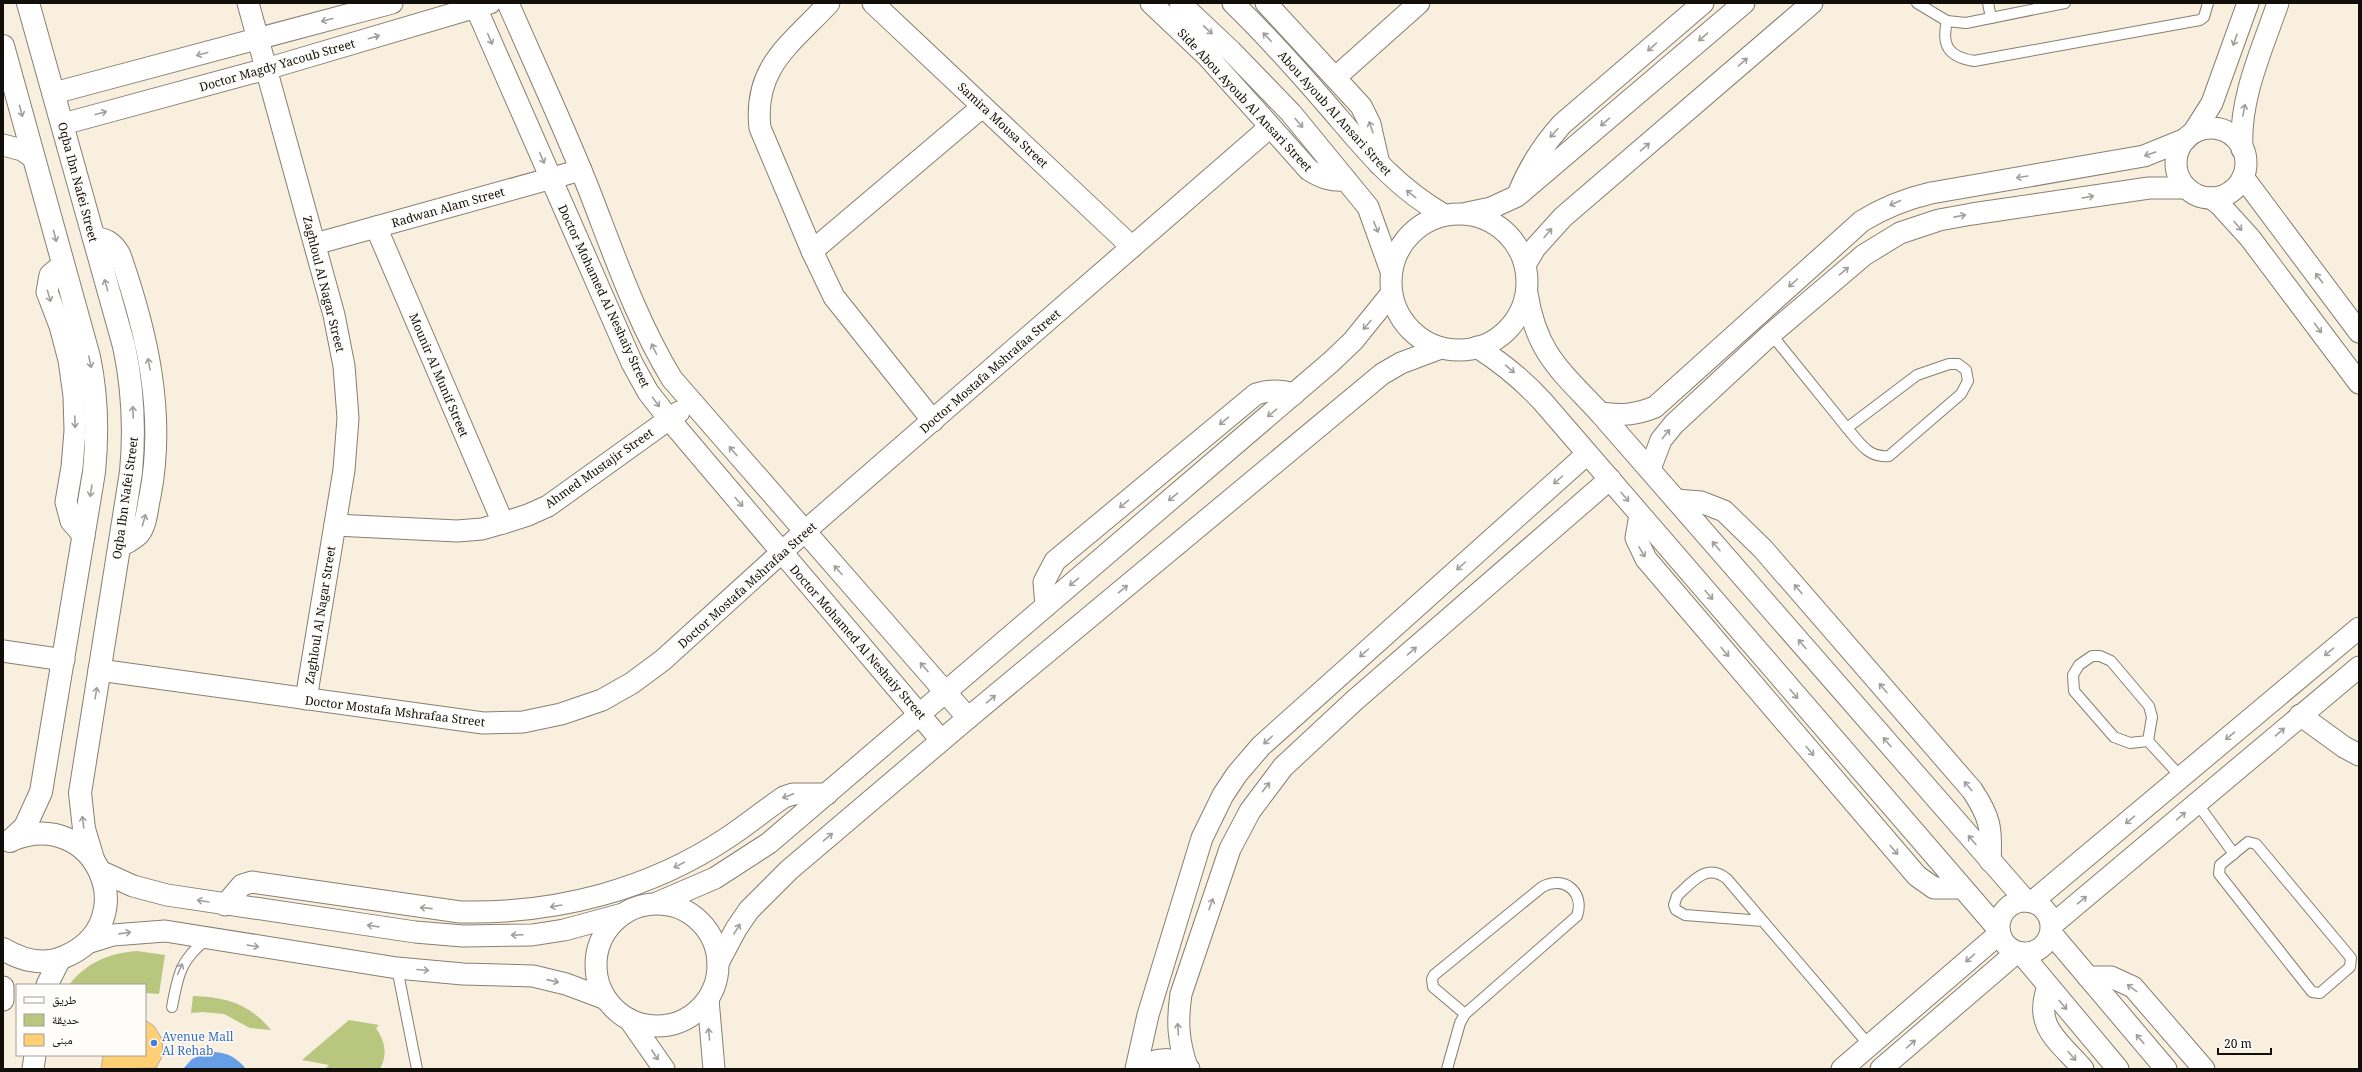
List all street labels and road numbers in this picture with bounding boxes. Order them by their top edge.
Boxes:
street label: Side Abou Ayoub Al Ansari Street [1174,25,1316,175]
street label: Doctor Magdy Yacoub Street [197,35,357,95]
street label: Abou Ayoub Al Ansari Street [1274,47,1396,179]
street label: Samira Mousa Street [954,78,1052,172]
street label: Oqba Ibn Nafei Street [54,120,102,244]
street label: Radwan Alam Street [390,183,506,231]
street label: Doctor Mohamed Al Neshaiy Street [554,202,654,390]
street label: Zaghloul Al Nagar Street [299,214,349,354]
street label: Doctor Mostafa Mshrafaa Street [916,305,1064,437]
street label: Mounir Al Munif Street [405,310,473,440]
street label: Ahmed Mustajir Street [541,424,657,512]
street label: Oqba Ibn Nafei Street [108,436,142,560]
street label: Doctor Mostafa Mshrafaa Street [674,518,820,652]
street label: Zaghloul Al Nagar Street [301,545,339,685]
street label: Doctor Mohamed Al Neshaiy Street [786,561,930,723]
street label: Doctor Mostafa Mshrafaa Street [304,692,486,730]

